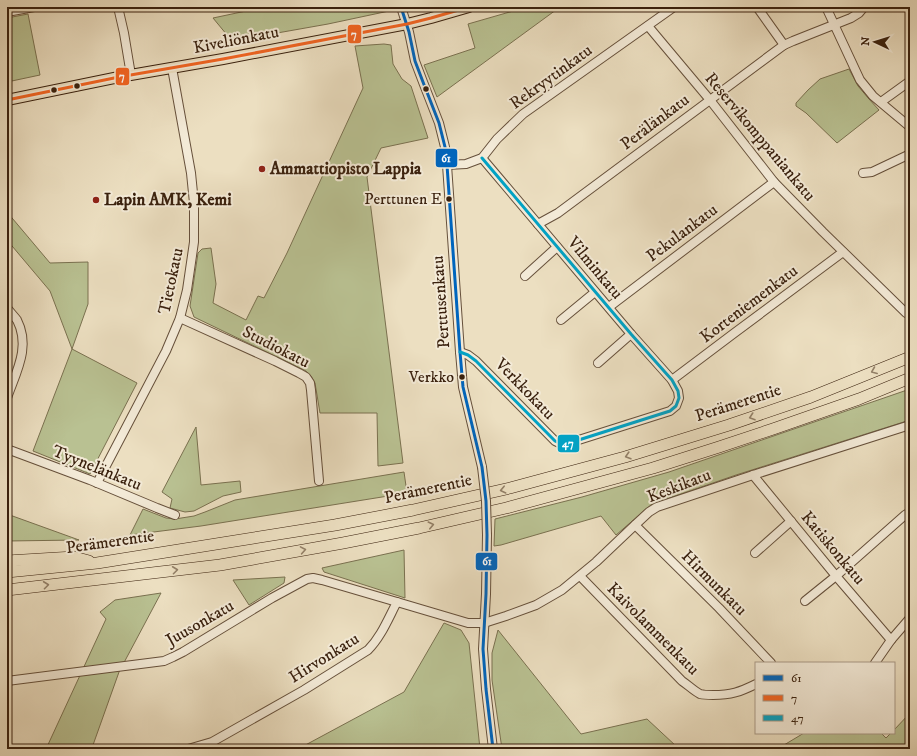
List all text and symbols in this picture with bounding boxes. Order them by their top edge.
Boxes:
street label: Kiveliönkatu [191,21,281,59]
north arrow [855,22,895,62]
line badge: 7 [347,24,362,44]
text: 7 [351,28,357,42]
text: N [859,36,873,46]
street label: Rekryytinkatu [505,40,597,114]
line badge: 7 [115,67,130,86]
street label: Reservikomppaniankatu [700,68,820,206]
text: 7 [119,70,125,84]
unlabelled marker [72,81,82,91]
unlabelled marker [421,84,431,94]
unlabelled marker [49,85,59,95]
street label: Perälänkatu [616,89,694,155]
line badge: 61 [435,148,458,168]
text: 61 [441,152,451,166]
place label: Ammattiopisto Lappia [269,158,422,180]
marker: Ammattiopisto Lappia [257,164,267,174]
place label: Lapin AMK, Kemi [104,189,232,211]
place label: Perttunen E [364,189,442,209]
marker: Perttunen E [444,194,454,204]
marker: Lapin AMK, Kemi [91,195,101,205]
street label: Pekulankatu [642,199,722,267]
street label: Vilminkatu [562,231,628,304]
street label: Tietokatu [153,246,189,316]
street label: Perttusenkatu [427,255,455,349]
street label: Korteniemenkatu [696,260,802,348]
street label: Studiokatu [239,321,313,373]
street label: Verkkokatu [490,353,560,424]
place label: Verkko [408,367,454,387]
one-way arrow [870,367,877,375]
marker: Verkko [457,372,467,382]
street label: Perämerentie [692,379,784,427]
one-way arrow [749,412,756,421]
line badge: 47 [557,434,580,453]
text: 47 [561,437,574,451]
street label: Tyynelänkatu [49,440,145,496]
one-way arrow [625,451,632,460]
street label: Keskikatu [644,464,714,508]
street label: Perämerentie [382,469,474,509]
one-way arrow [499,485,506,494]
street label: Katiskonkatu [796,507,870,589]
one-way arrow [428,522,434,530]
street label: Perämerentie [64,525,156,559]
street label: Hirmunkatu [676,545,752,621]
one-way arrow [300,546,306,555]
line badge: 61 [475,552,498,571]
text: 61 [482,555,492,569]
one-way arrow [172,566,178,575]
street label: Kaivolammenkatu [602,578,704,680]
one-way arrow [43,581,49,590]
street label: Juusonkatu [160,595,238,652]
street label: Hirvonkatu [285,628,363,688]
legend [755,662,895,734]
text: 61 [791,671,802,686]
text: 7 [791,691,797,706]
text: 47 [791,711,804,726]

